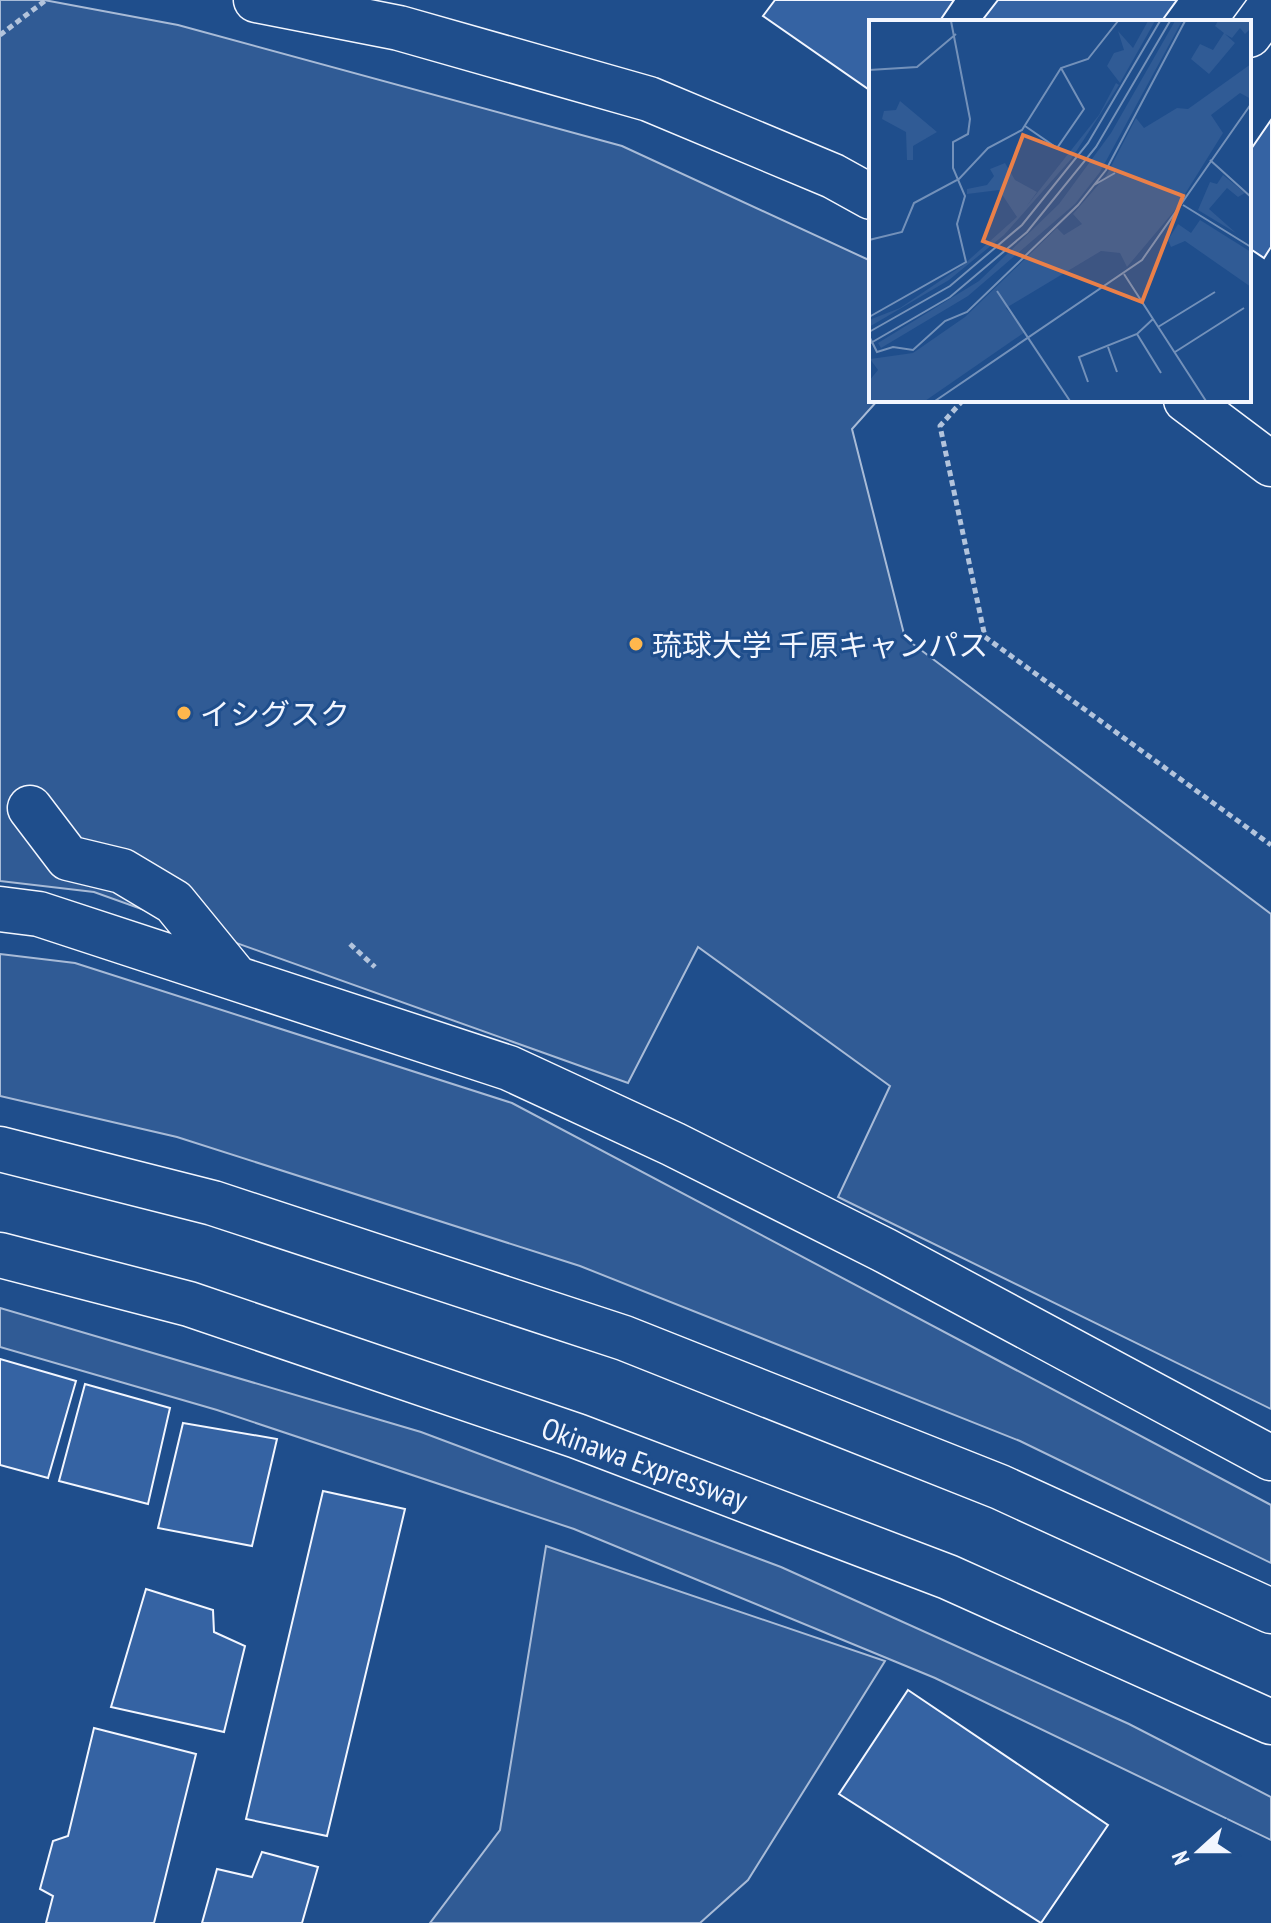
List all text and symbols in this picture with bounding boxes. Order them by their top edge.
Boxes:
inset map [869,20,1251,402]
place label: 琉球大学 千原キャンパス [652,625,988,664]
marker: 琉球大学 千原キャンパス [627,635,645,653]
place label: イシグスク [200,694,350,733]
marker: イシグスク [175,704,193,722]
street label: Okinawa Expressway [537,1408,754,1519]
north arrow [1159,1811,1239,1891]
text: N [1165,1848,1196,1869]

